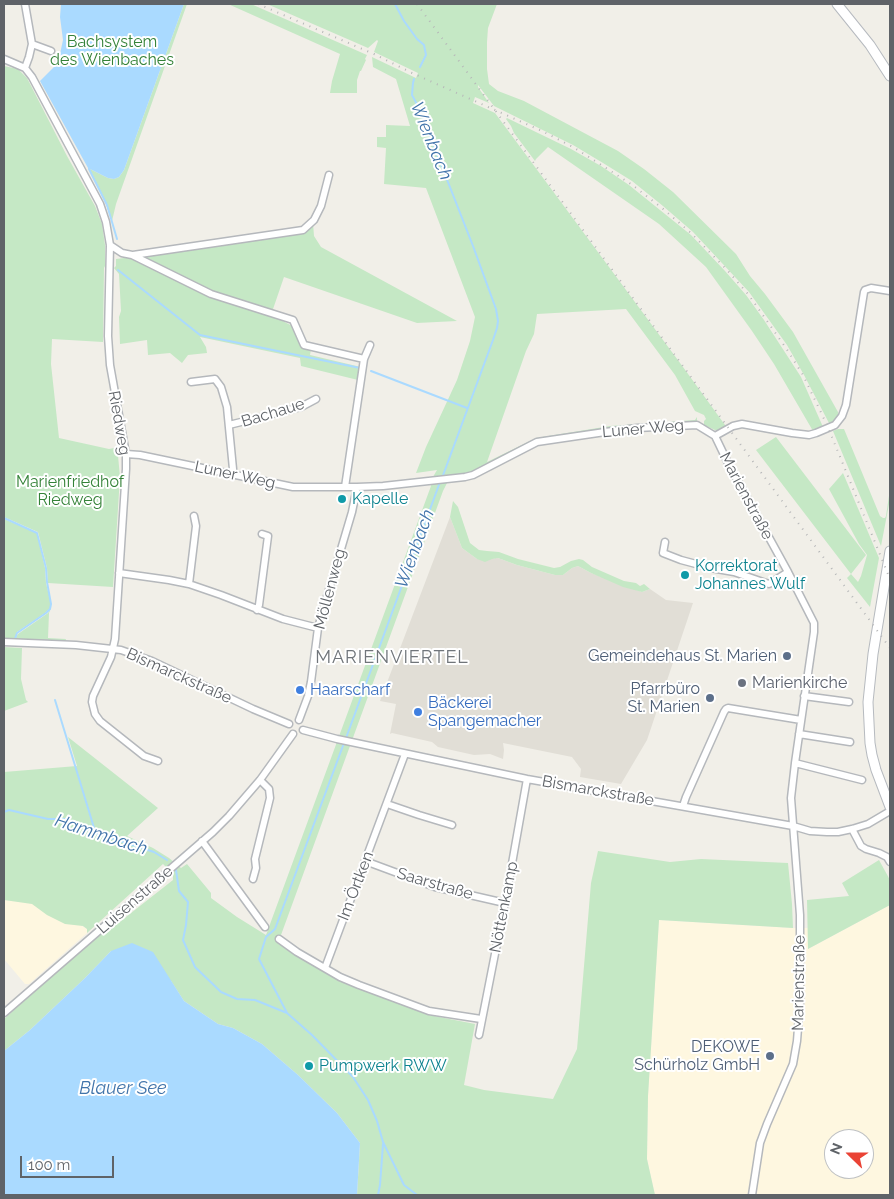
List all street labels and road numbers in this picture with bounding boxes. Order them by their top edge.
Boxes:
street label: Riedweg [104,389,134,457]
street label: Bachaue [239,394,307,432]
street label: Luner Weg [601,416,685,442]
street label: Marienstraße [715,449,777,543]
street label: Luner Weg [193,457,277,493]
street label: Möllenweg [310,547,350,631]
street label: Bismarckstraße [123,644,235,708]
street label: Bismarckstraße [540,772,656,810]
street label: Im Örtken [334,849,378,923]
street label: Nöttenkamp [486,860,522,954]
street label: Luisenstraße [93,862,177,938]
street label: Saarstraße [395,864,475,904]
street label: Marienstraße [789,935,809,1031]

